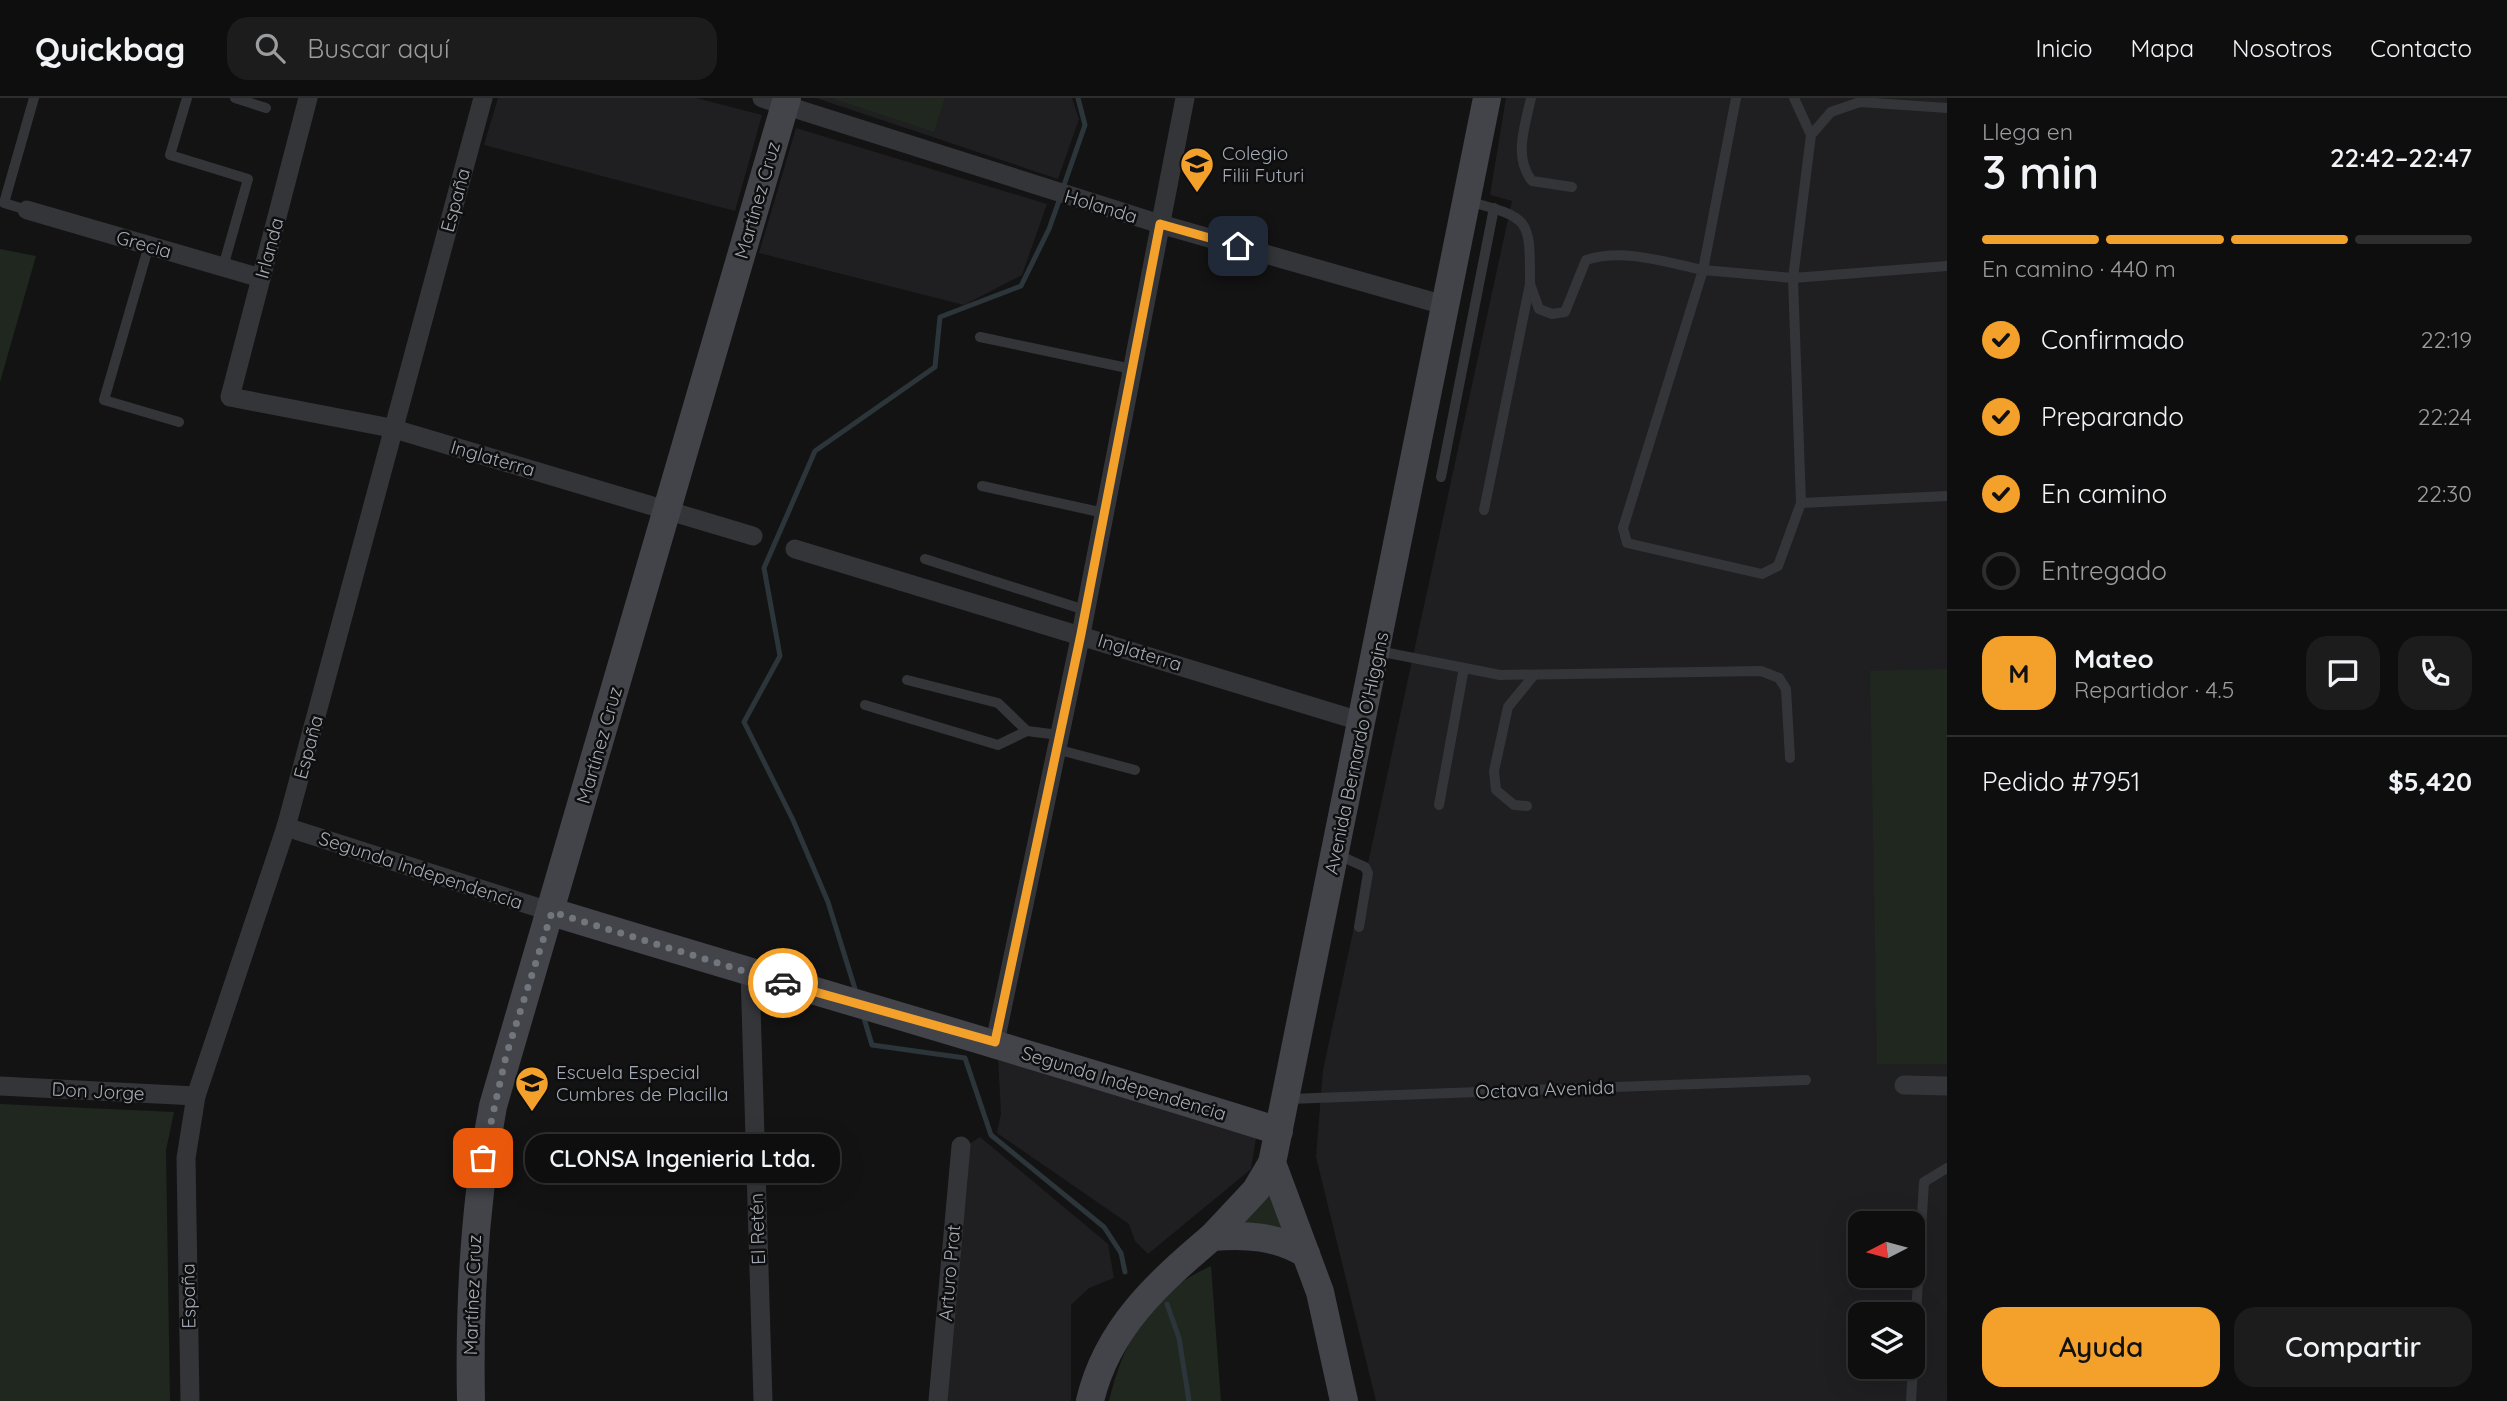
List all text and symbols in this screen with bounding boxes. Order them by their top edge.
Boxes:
search box [227,17,717,80]
text: Quickbag [35,28,185,69]
icon: search [251,29,289,67]
text: Buscar aquí [307,32,449,65]
text: Inicio [2035,33,2093,63]
text: Mapa [2131,33,2194,63]
text: Nosotros [2232,33,2332,63]
text: Contacto [2370,33,2472,63]
text: Llega en [1982,117,2073,146]
street label: Martínez Cruz [729,139,785,261]
place label: Colegio Filii Futuri [1222,141,1304,187]
text: 22:42–22:47 [2330,141,2472,174]
text: 3 min [1982,143,2099,201]
school or university icon: Colegio Filii Futuri [1178,145,1216,194]
street label: España [435,165,475,235]
street label: Holanda [1062,184,1140,228]
street label: Irlanda [249,215,289,281]
pin [1208,216,1268,276]
street label: Grecia [114,225,174,263]
icon: home [1219,227,1257,265]
text: En camino · 440 m [1982,254,2176,283]
icon: check [1982,321,2020,359]
text: Confirmado [2041,323,2185,356]
text: 22:19 [2421,325,2472,354]
icon: check [1982,398,2020,436]
text: Preparando [2041,400,2184,433]
text: 22:24 [2418,402,2472,431]
street label: Inglaterra [448,435,538,481]
icon: check [1982,475,2020,513]
text: En camino [2041,477,2167,510]
text: 22:30 [2416,479,2472,508]
text: Entregado [2041,554,2167,587]
street label: Inglaterra [1095,628,1185,676]
street label: Avenida Bernardo O'Higgins [1319,629,1393,876]
button: chat [2306,636,2380,710]
button: phone [2398,636,2472,710]
text: Mateo [2074,642,2154,675]
text: M [2008,657,2030,690]
text: Repartidor · 4.5 [2074,675,2234,704]
street label: Martínez Cruz [571,684,627,806]
street label: España [288,712,328,782]
text: Pedido #7951 [1982,765,2140,798]
text: $5,420 [2388,765,2472,798]
street label: Segunda Independencia [316,826,526,914]
courier [748,948,818,1018]
icon: car [764,964,802,1002]
street label: Segunda Independencia [1019,1040,1229,1126]
place label: Escuela Especial Cumbres de Placilla [556,1060,729,1106]
school or university icon: Escuela Especial Cumbres de Placilla [513,1064,551,1113]
street label: Octava Avenida [1475,1075,1615,1103]
street label: Don Jorge [51,1077,145,1105]
pin [453,1128,513,1188]
callout: CLONSA Ingenieria Ltda. [525,1134,840,1182]
icon: bag [464,1139,502,1177]
text: CLONSA Ingenieria Ltda. [549,1144,816,1173]
street label: El Retén [744,1193,770,1265]
north arrow [1848,1211,1925,1288]
map controls [1848,1211,1925,1379]
street label: Arturo Prat [933,1224,965,1322]
street label: Martínez Cruz [458,1234,486,1356]
street label: España [175,1263,201,1329]
button: layers [1848,1302,1925,1379]
button: Ayuda [1982,1307,2220,1387]
button: Compartir [2234,1307,2472,1387]

